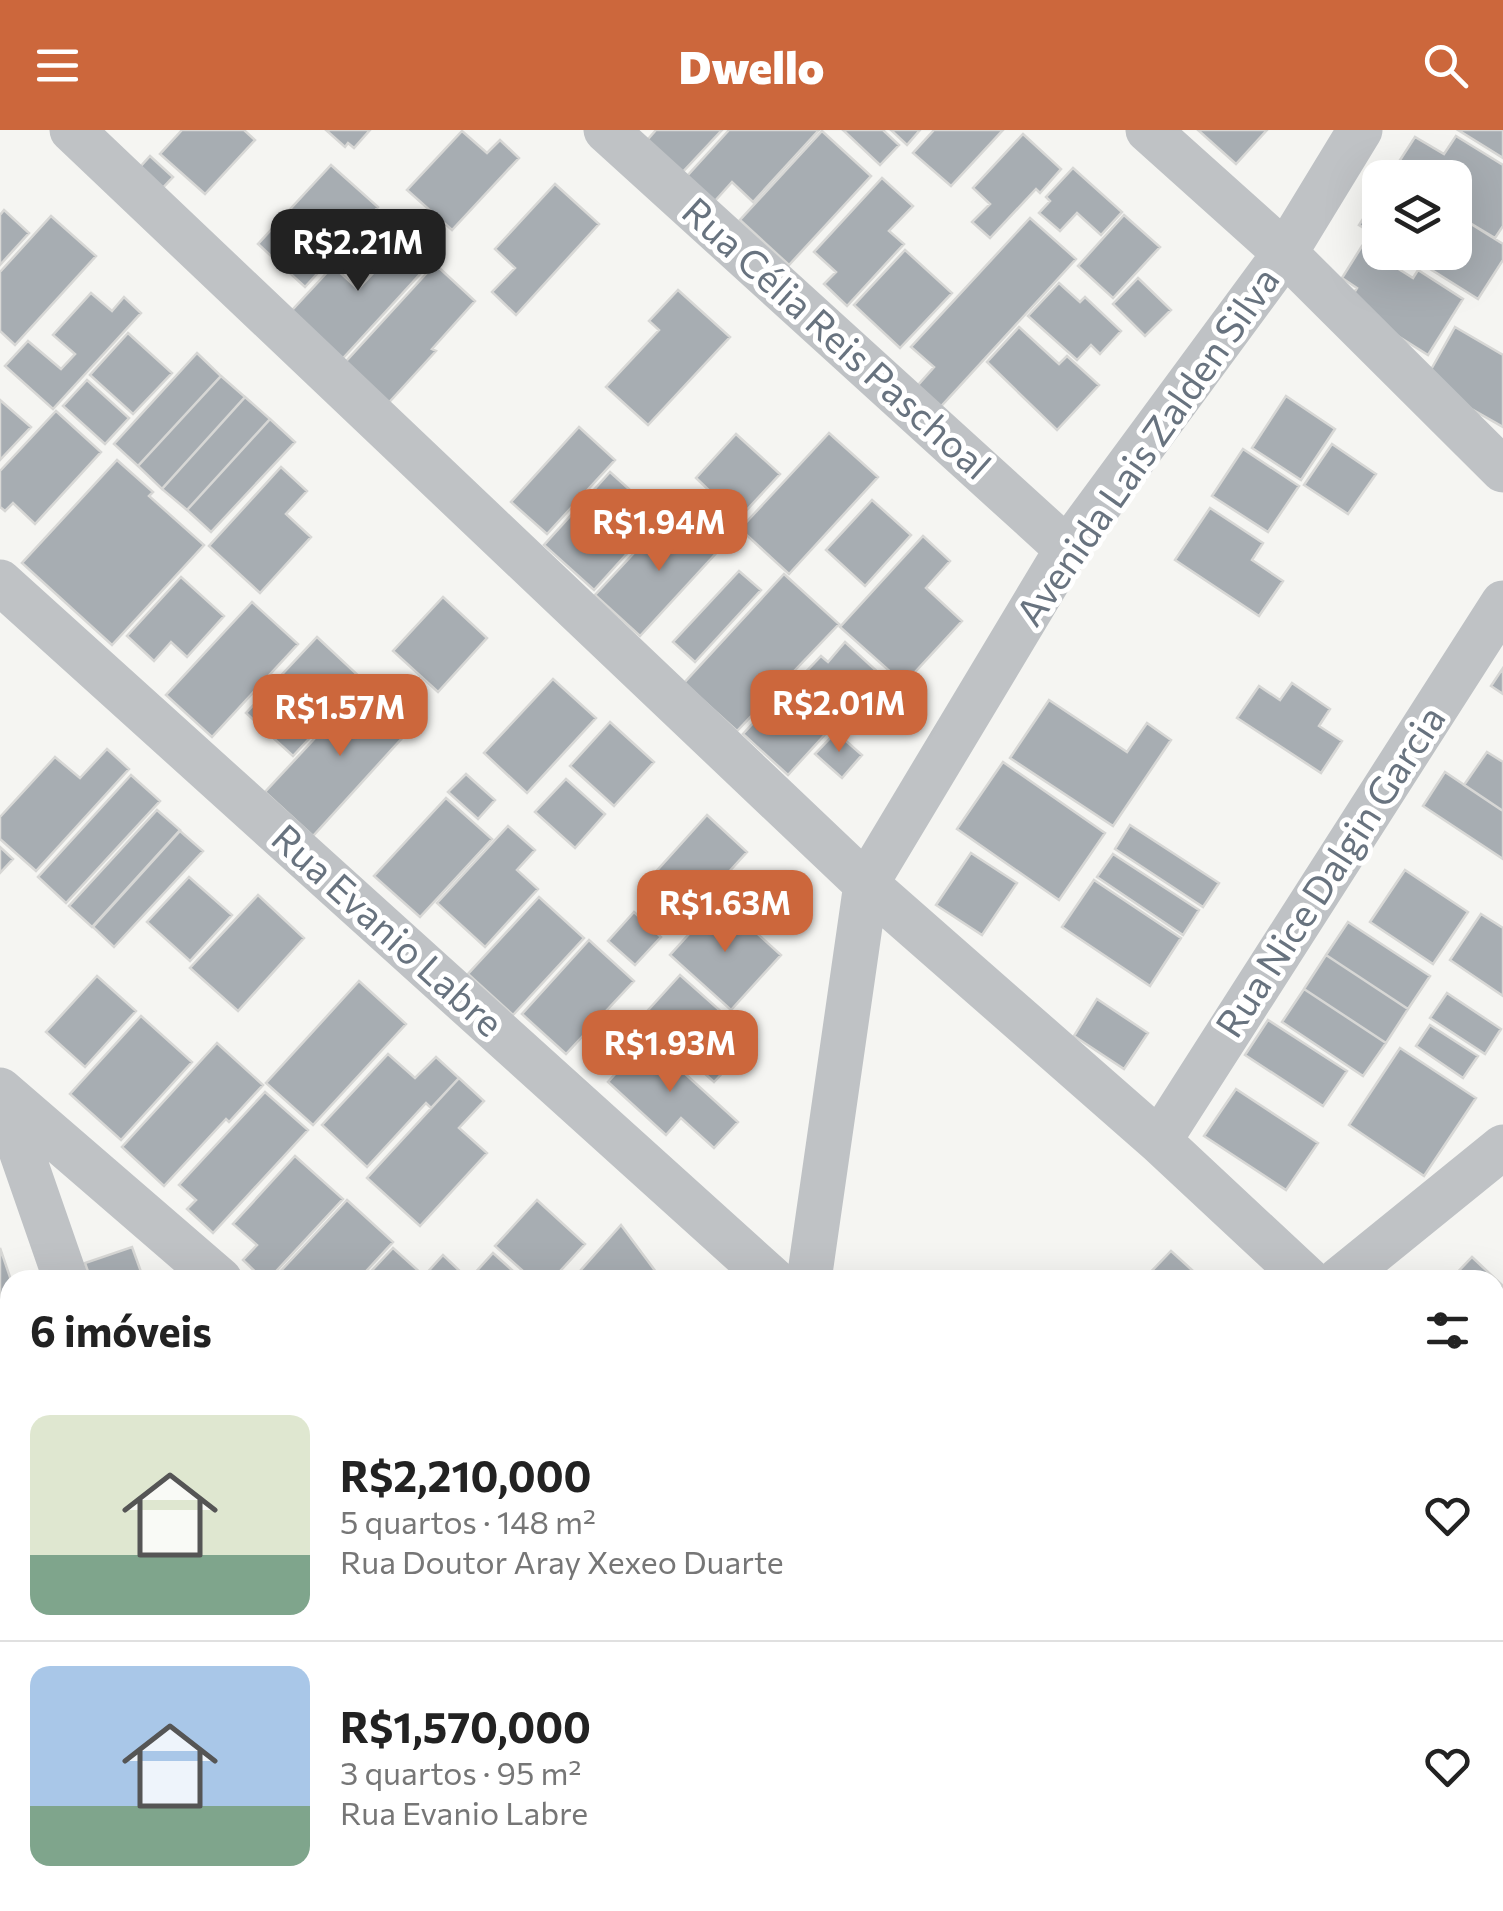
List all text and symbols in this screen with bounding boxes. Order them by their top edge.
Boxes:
icon: menu [30,38,85,93]
text: Dwello [678,38,825,93]
icon: search [1418,38,1473,93]
map controls [1362,160,1472,270]
button: layers [1362,160,1472,270]
street label: Rua Célia Reis Paschoal [674,186,1002,488]
pin: R$2.21M [266,209,450,294]
text: R$2.21M [293,221,423,261]
street label: Avenida Lais Zalden Silva [1004,257,1288,634]
pin: R$1.94M [567,489,751,574]
text: R$1.94M [592,501,726,541]
pin: R$2.01M [747,670,931,755]
pin: R$1.57M [248,674,432,759]
text: R$2.01M [772,682,906,722]
text: R$1.57M [275,686,405,726]
street label: Rua Nice Dalgin Garcia [1204,696,1454,1045]
street label: Rua Evanio Labre [263,813,514,1045]
pin: R$1.63M [633,870,817,955]
text: R$1.63M [659,882,791,922]
pin: R$1.93M [578,1010,762,1095]
text: R$1.93M [604,1022,736,1062]
icon: filters [1420,1303,1475,1358]
text: 6 imóveis [30,1304,212,1356]
text: R$2,210,000 [340,1449,591,1501]
icon: home [110,1455,230,1575]
icon: heart [1420,1488,1475,1543]
text: 5 quartos · 148 m² [340,1501,596,1541]
text: Rua Doutor Aray Xexeo Duarte [340,1541,784,1581]
text: R$1,570,000 [340,1700,591,1752]
icon: home [110,1706,230,1826]
icon: heart [1420,1739,1475,1794]
text: 3 quartos · 95 m² [340,1752,581,1792]
text: Rua Evanio Labre [340,1792,588,1832]

